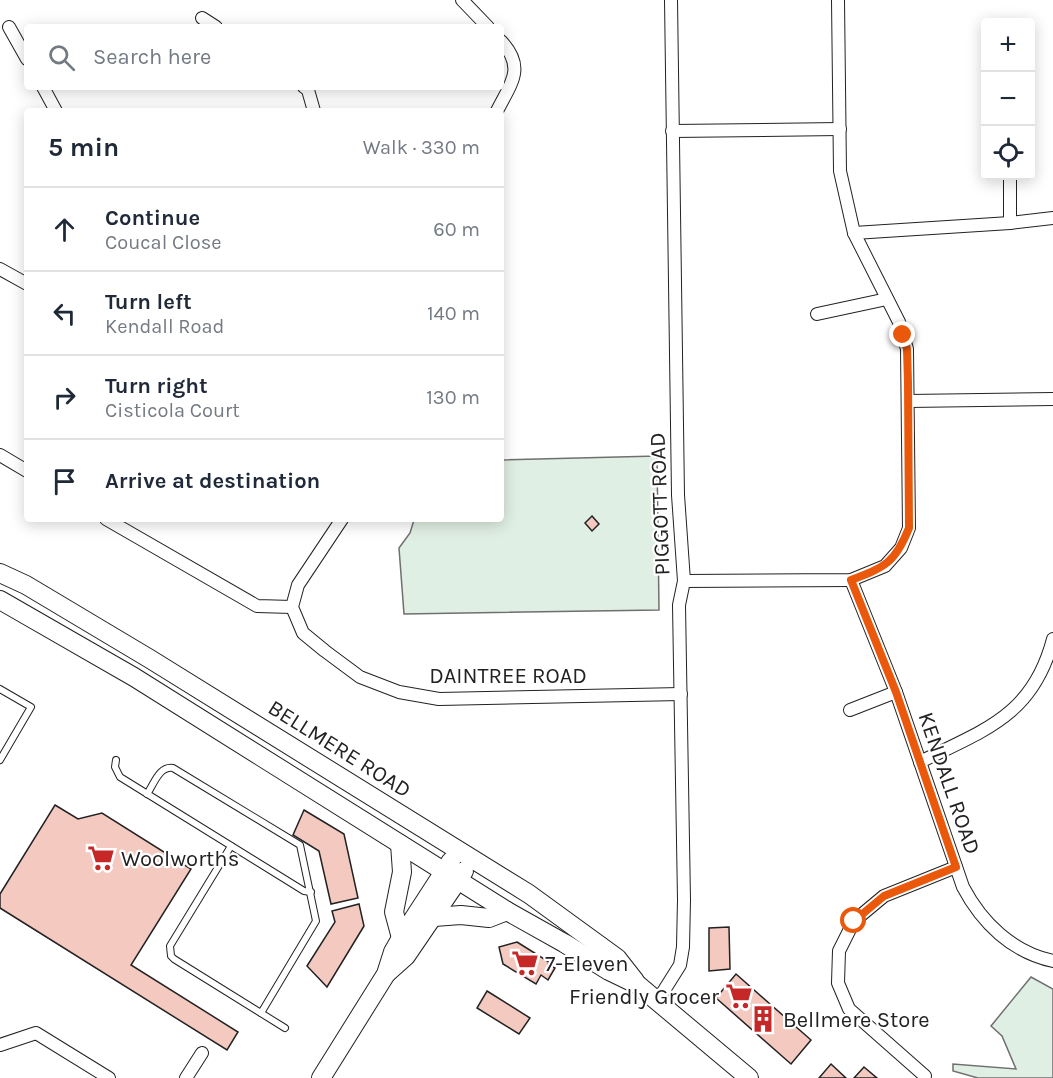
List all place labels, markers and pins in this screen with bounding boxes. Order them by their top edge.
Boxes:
supermarket icon: Woolworths [86,843,116,873]
place label: Woolworths [121,846,239,872]
supermarket icon: 7-Eleven [510,948,540,978]
place label: 7-Eleven [545,951,628,977]
supermarket icon: Friendly Grocer [724,981,754,1011]
place label: Friendly Grocer [569,984,719,1010]
building icon: Bellmere Store [748,1004,778,1034]
place label: Bellmere Store [783,1007,930,1033]

